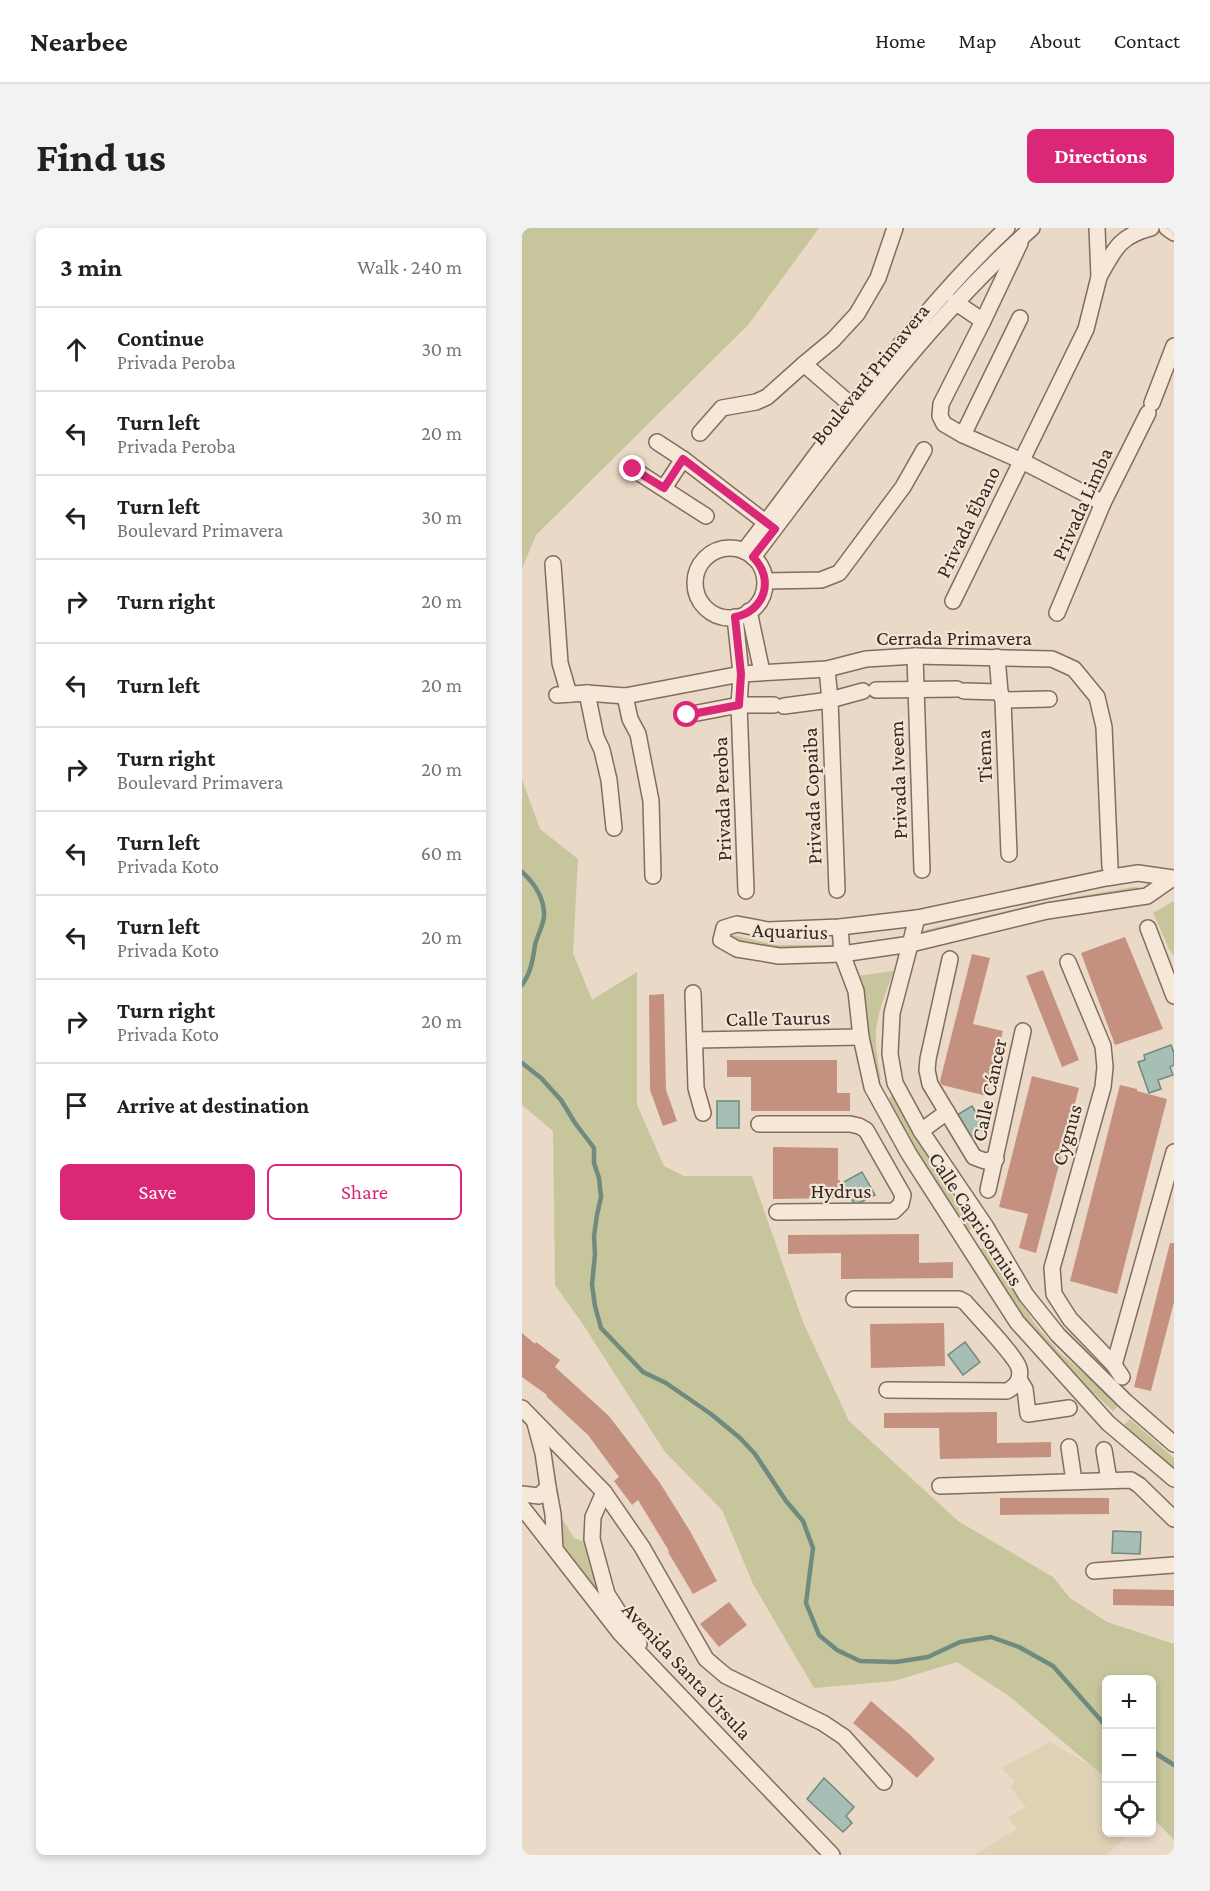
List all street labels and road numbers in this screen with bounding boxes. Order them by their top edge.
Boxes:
street label: Boulevard Primavera [806,298,934,449]
street label: Privada Limba [1046,444,1118,564]
street label: Privada Ébano [931,462,1005,582]
street label: Cerrada Primavera [876,626,1032,650]
street label: Privada Iveem [884,720,912,840]
street label: Privada Copaiba [798,727,826,865]
street label: Tiema [971,729,997,783]
street label: Privada Peroba [708,736,736,862]
street label: Aquarius [752,918,828,944]
street label: Calle Taurus [725,1005,831,1031]
street label: Calle Cáncer [966,1036,1012,1144]
street label: Cygnus [1047,1102,1087,1168]
street label: Calle Capricornius [924,1148,1028,1290]
street label: Hydrus [810,1179,872,1203]
street label: Avenida Santa Úrsula [617,1598,757,1745]

